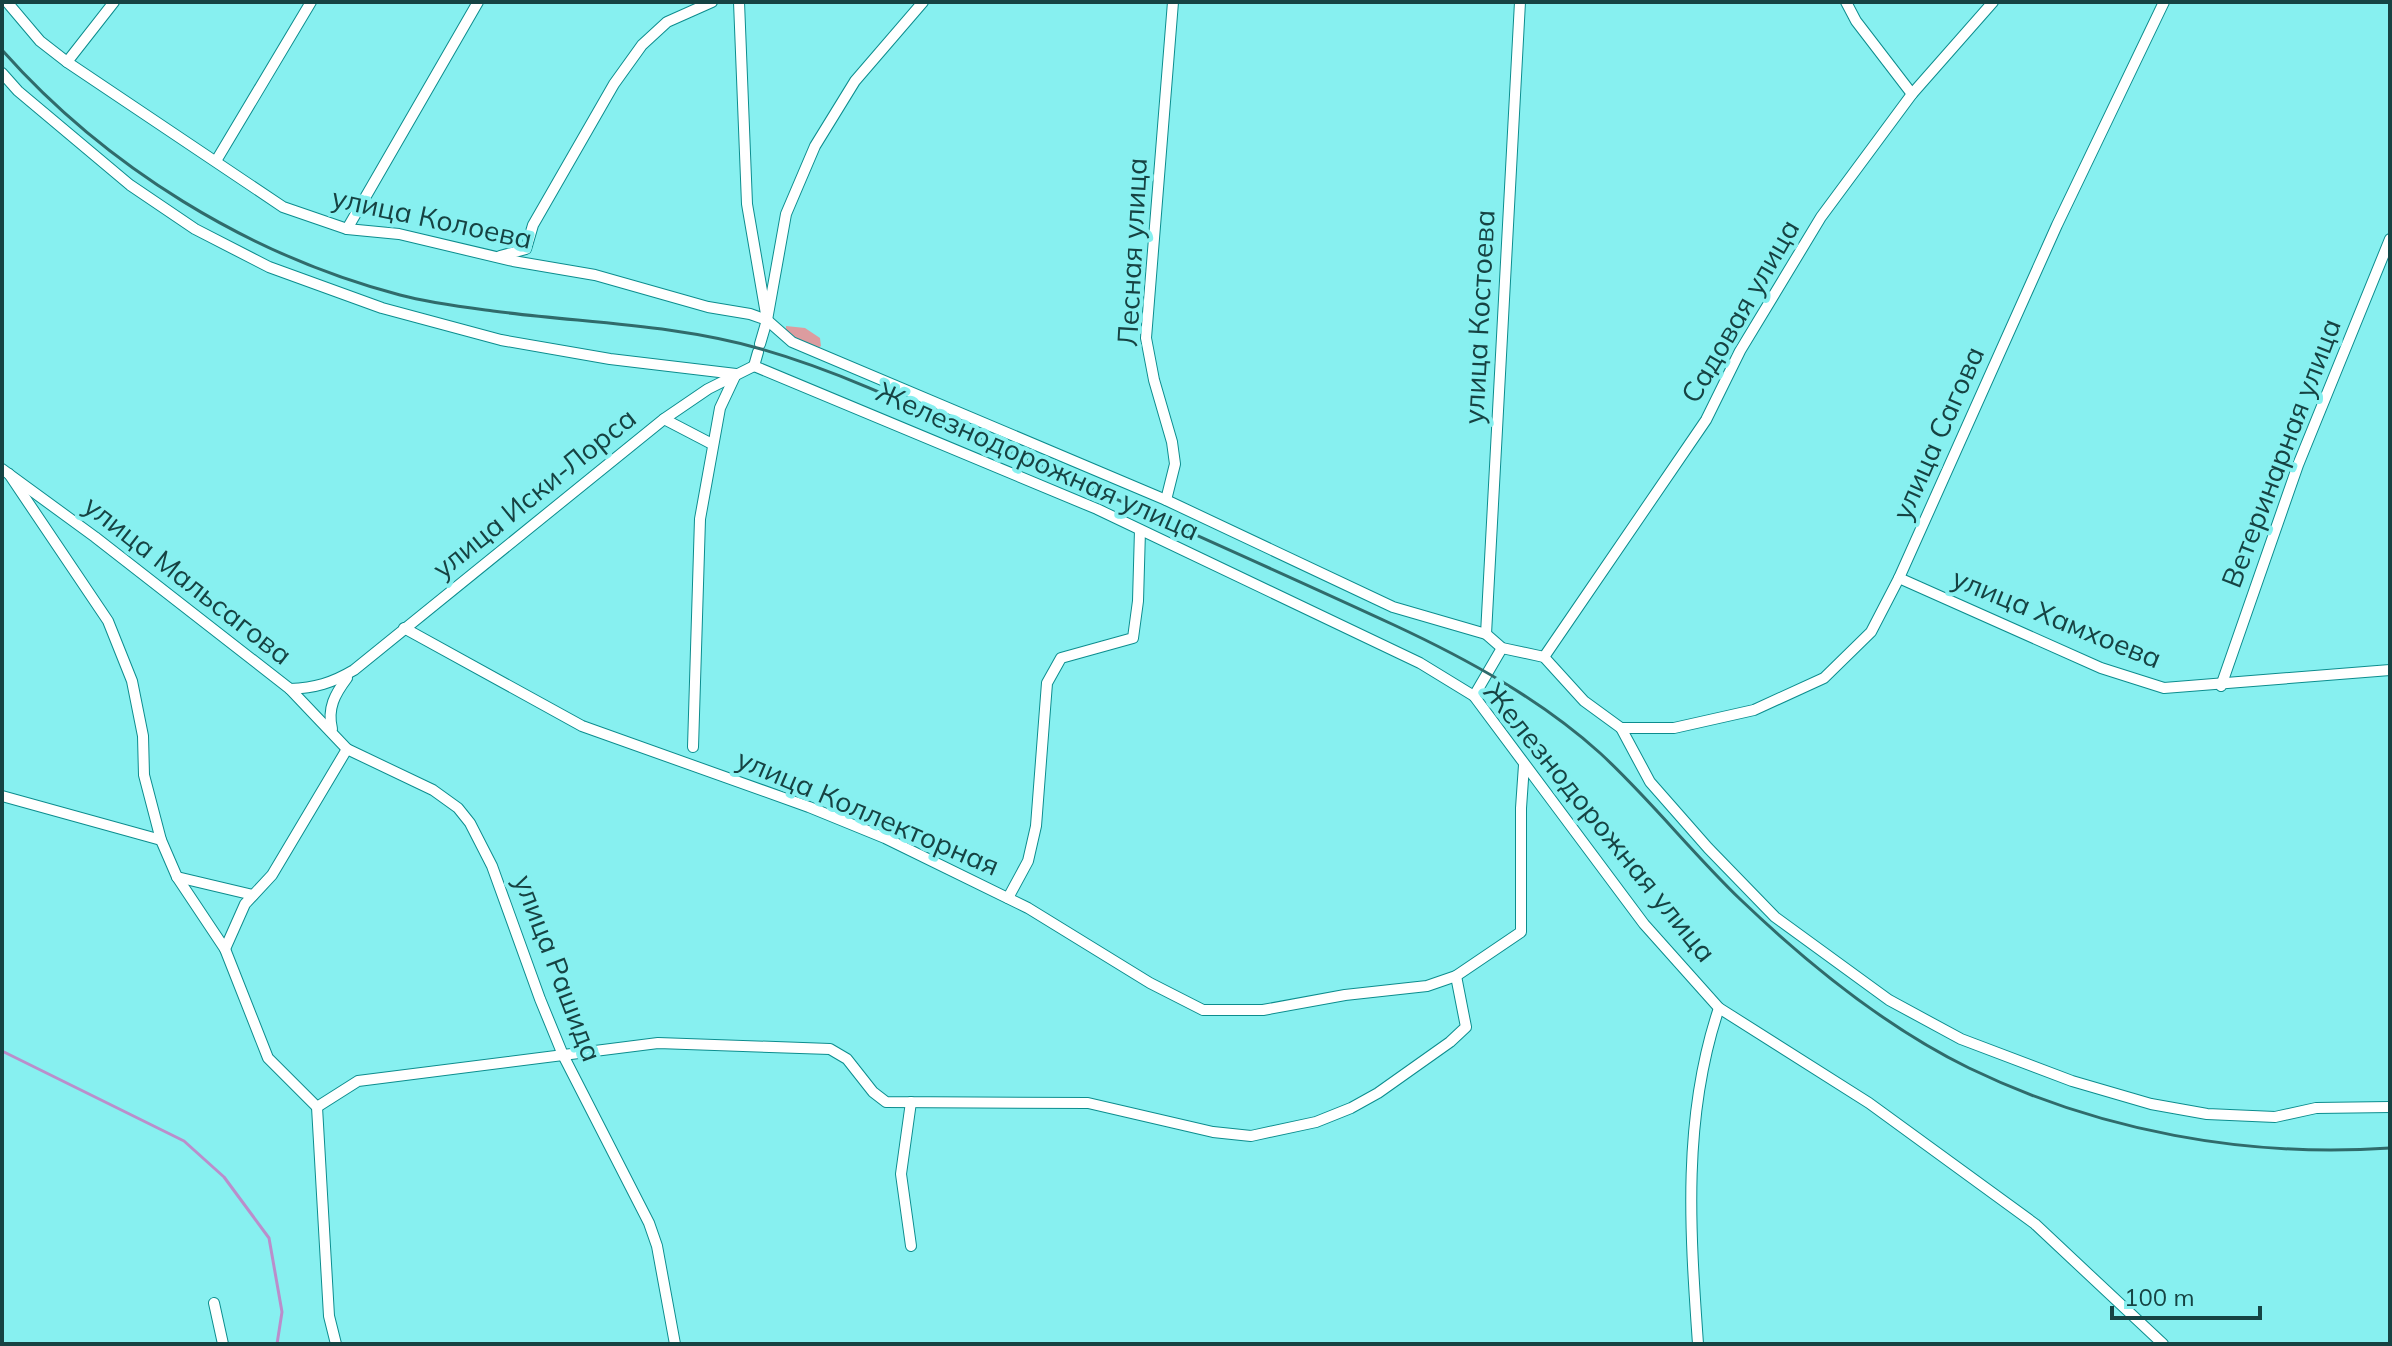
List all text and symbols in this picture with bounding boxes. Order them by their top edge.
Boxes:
street label: Лесная улица [1109,157,1154,347]
street label: улица Колоева [329,179,536,256]
street label: улица Костоева [1455,209,1502,425]
street label: Садовая улица [1673,213,1806,409]
street label: Ветеринарная улица [2213,313,2348,592]
street label: улица Сагова [1884,341,1991,525]
street label: Железнодорожная улица [871,373,1205,548]
street label: улица Иски-Лорса [425,400,643,585]
street label: улица Мальсагова [77,487,299,672]
street label: улица Хамхоева [1947,560,2167,675]
street label: Железнодорожная улица [1477,675,1724,969]
street label: улица Коллекторная [732,740,1005,883]
street label: улица Рашида [507,869,610,1066]
scale bar [2112,1270,2260,1320]
text: 100 m [2124,1282,2195,1312]

